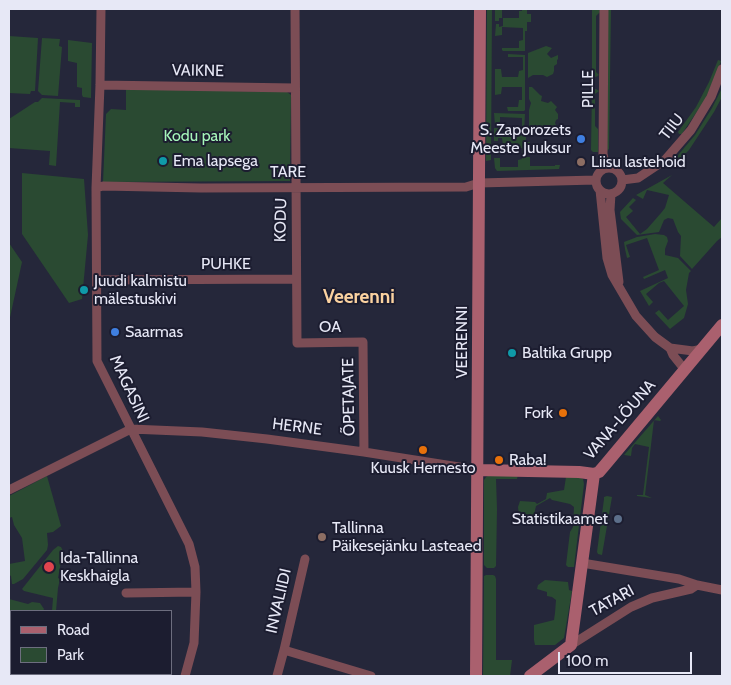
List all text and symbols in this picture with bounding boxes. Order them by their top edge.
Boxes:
street label: VAIKNE [172,61,224,81]
street label: PILLE [578,70,598,108]
street label: TIIU [656,110,688,144]
place label: S. Zaporozets Meeste Juuksur [470,120,571,158]
park label: Kodu park [164,126,230,146]
marker: S. Zaporozets Meeste Juuksur [575,133,587,145]
place label: Ema lapsega [173,151,258,171]
place label: Liisu lastehoid [591,152,686,172]
marker: Ema lapsega [157,155,169,167]
marker: Liisu lastehoid [575,156,587,168]
street label: TARE [270,162,306,182]
street label: KODU [271,198,291,242]
street label: PUHKE [201,254,251,274]
place label: Juudi kalmistu mälestuskivi [94,271,187,309]
marker: Juudi kalmistu mälestuskivi [78,284,90,296]
district label: Veerenni [323,286,395,308]
street label: VEERENNI [452,306,472,378]
street label: OA [319,317,341,337]
place label: Saarmas [125,322,183,342]
marker: Saarmas [109,326,121,338]
place label: Baltika Grupp [522,343,612,363]
marker: Baltika Grupp [506,347,518,359]
street label: MAGASINI [105,352,153,426]
street label: ÕPETAJATE [339,358,359,436]
street label: VANA-LÕUNA [580,376,660,464]
place label: Fork [524,403,553,423]
marker: Fork [557,407,569,419]
street label: HERNE [271,414,323,440]
marker: Kuusk Hernesto [417,444,429,456]
place label: Raba! [509,450,547,470]
marker: Raba! [493,454,505,466]
place label: Kuusk Hernesto [370,458,476,478]
place label: Statistikaamet [512,509,608,529]
marker: Statistikaamet [612,513,624,525]
place label: Tallinna Päikesejänku Lasteaed [332,518,482,556]
marker: Tallinna Päikesejänku Lasteaed [316,531,328,543]
place label: Ida-Tallinna Keskhaigla [60,548,138,586]
marker: Ida-Tallinna Keskhaigla [42,560,56,574]
street label: INVALIIDI [262,567,296,635]
street label: TATARI [586,581,638,621]
legend [10,610,172,675]
text: Road [57,621,90,639]
scale bar [561,642,695,674]
text: Park [57,646,84,664]
text: 100 m [566,652,608,670]

